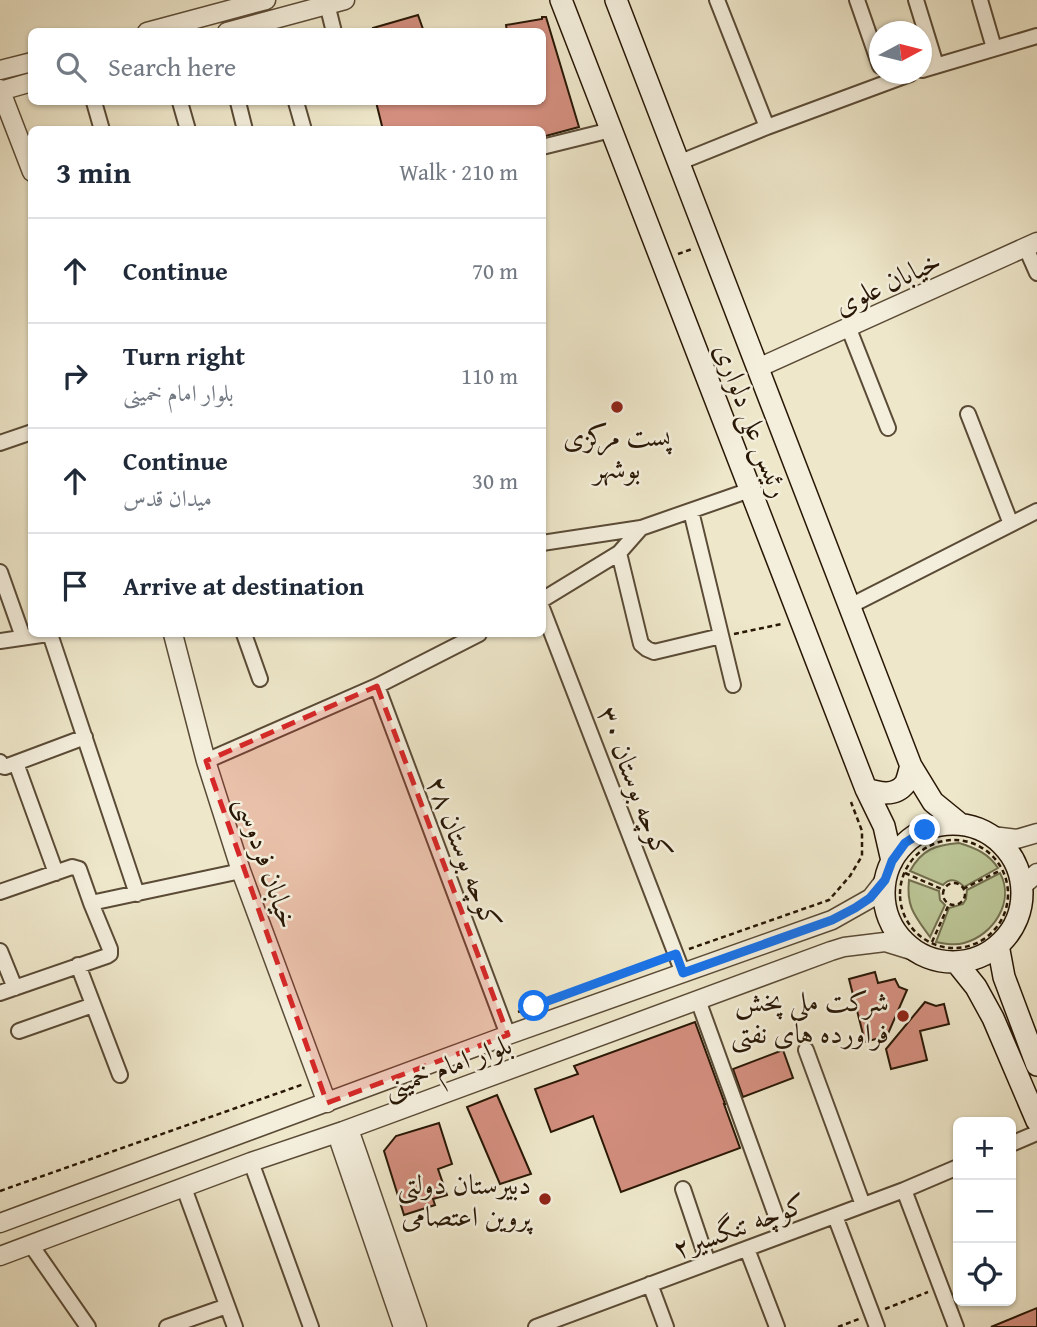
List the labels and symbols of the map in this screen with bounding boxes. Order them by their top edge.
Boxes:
north arrow [869,21,932,84]
street label: خیابان علوی [827,239,947,325]
street label: رئیس علی دلواری [704,337,801,504]
marker: پست مرکزی بوشهر [609,399,625,415]
place label: پست مرکزی بوشهر [563,415,673,488]
street label: کوچه بوستان ۳۰ [588,700,684,864]
street label: کوچه بوستان ۲۸ [417,770,513,934]
street label: خیابان فردوسی [226,790,310,934]
route end [909,814,940,845]
place label: شرکت ملی پخش فراورده های نفتی [731,980,889,1054]
route start [518,990,549,1021]
marker: شرکت ملی پخش فراورده های نفتی [895,1008,911,1024]
street label: بلوار امام خمینی [377,1023,519,1112]
place label: دبیرستان دولتی پروین اعتصامی [397,1163,534,1236]
street label: کوچه تنگسیر۲ [666,1182,812,1268]
marker: دبیرستان دولتی پروین اعتصامی [537,1191,553,1207]

